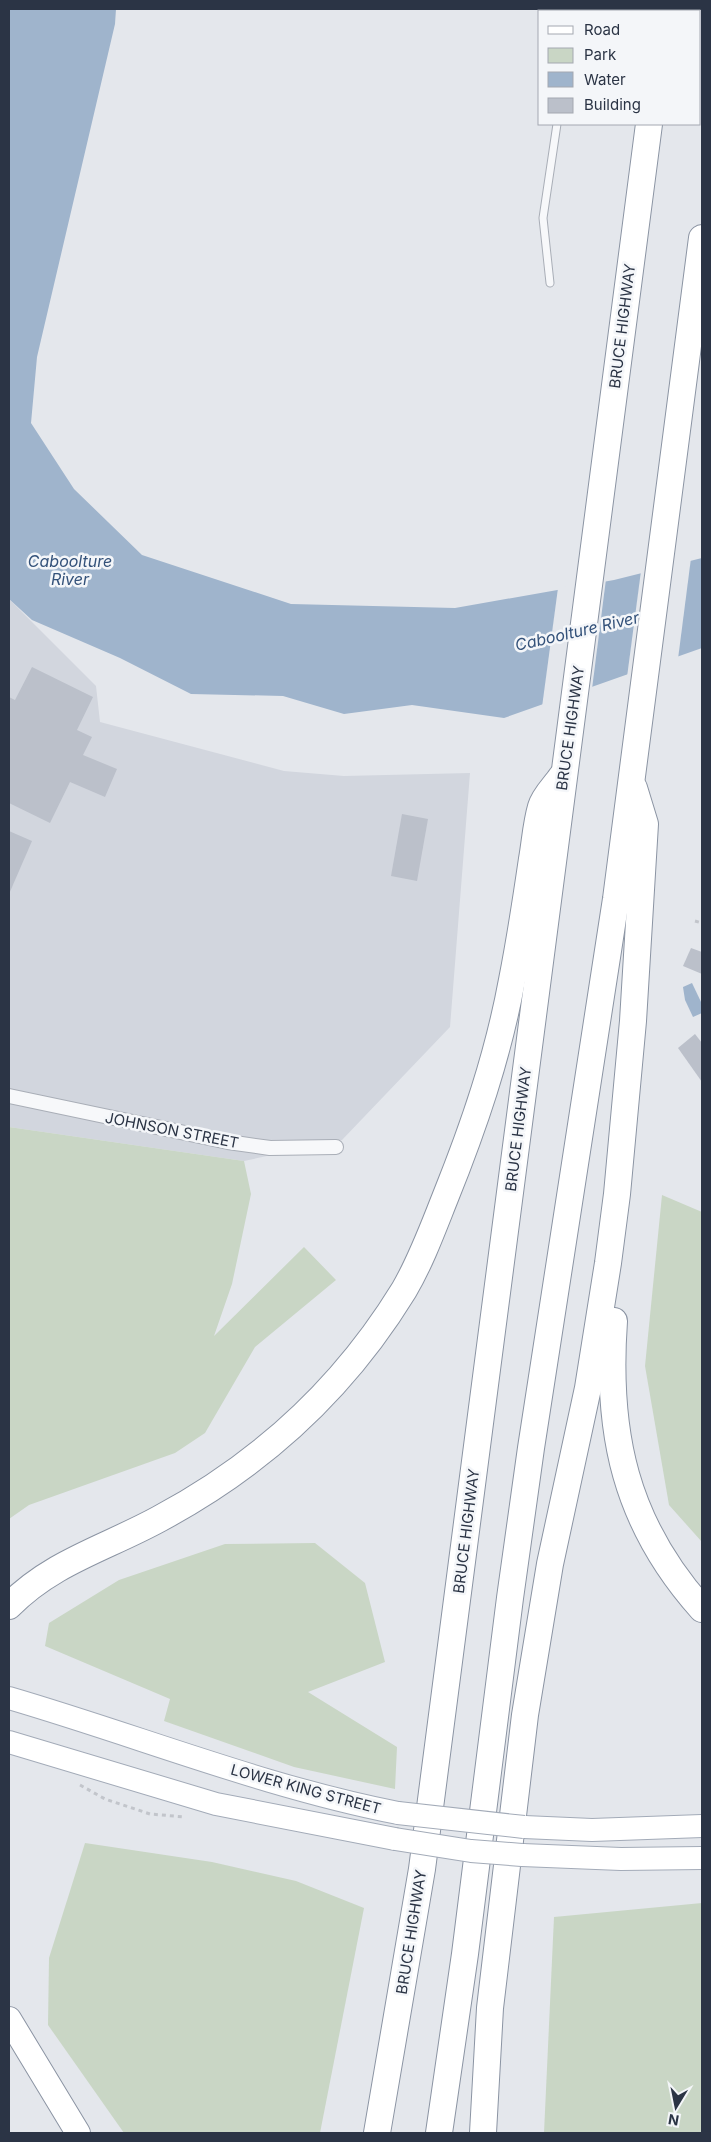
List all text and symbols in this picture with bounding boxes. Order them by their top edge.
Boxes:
legend [538,10,701,125]
text: Road [584,20,620,39]
text: Park [584,45,617,64]
text: Water [584,70,626,89]
text: Building [584,95,641,114]
street label: BRUCE HIGHWAY [605,262,639,390]
water label: Caboolture River [28,551,112,589]
water label: Caboolture River [513,607,642,655]
street label: BRUCE HIGHWAY [552,664,588,792]
street label: BRUCE HIGHWAY [501,1065,535,1193]
street label: JOHNSON STREET [104,1108,240,1152]
street label: BRUCE HIGHWAY [449,1467,483,1595]
street label: LOWER KING STREET [229,1760,383,1818]
street label: BRUCE HIGHWAY [392,1868,430,1996]
north arrow [651,2082,701,2132]
text: N [667,2111,680,2130]

